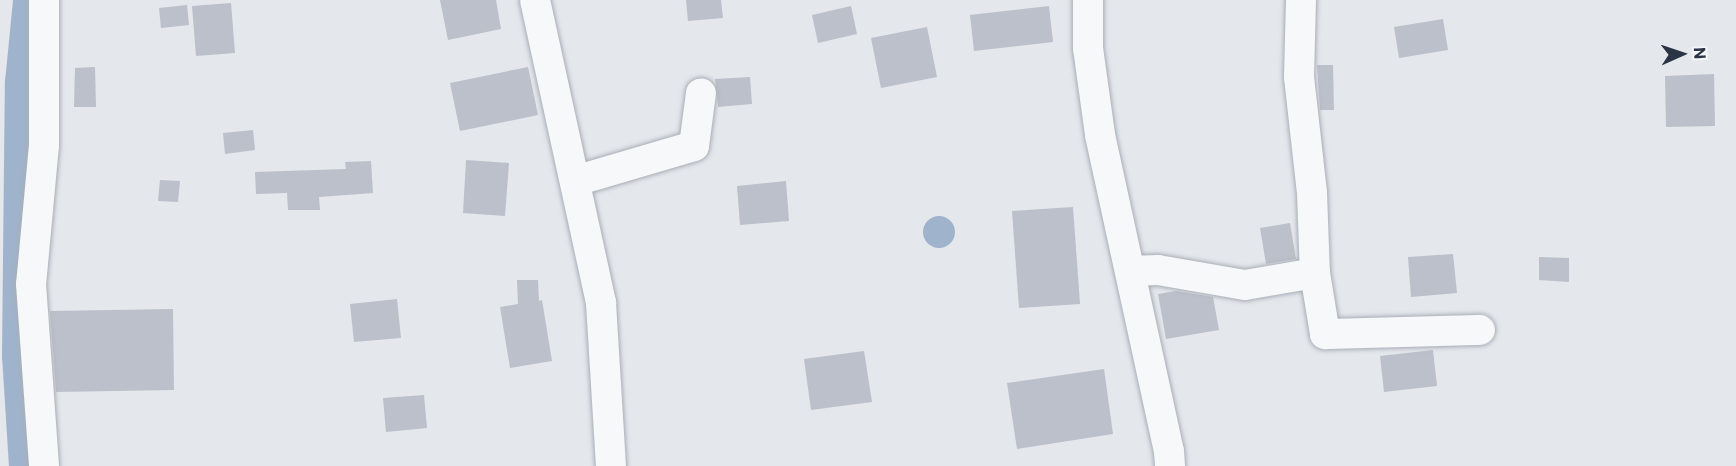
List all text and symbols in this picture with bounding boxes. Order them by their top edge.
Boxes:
north arrow [1652,24,1712,84]
text: N [1691,47,1710,60]

